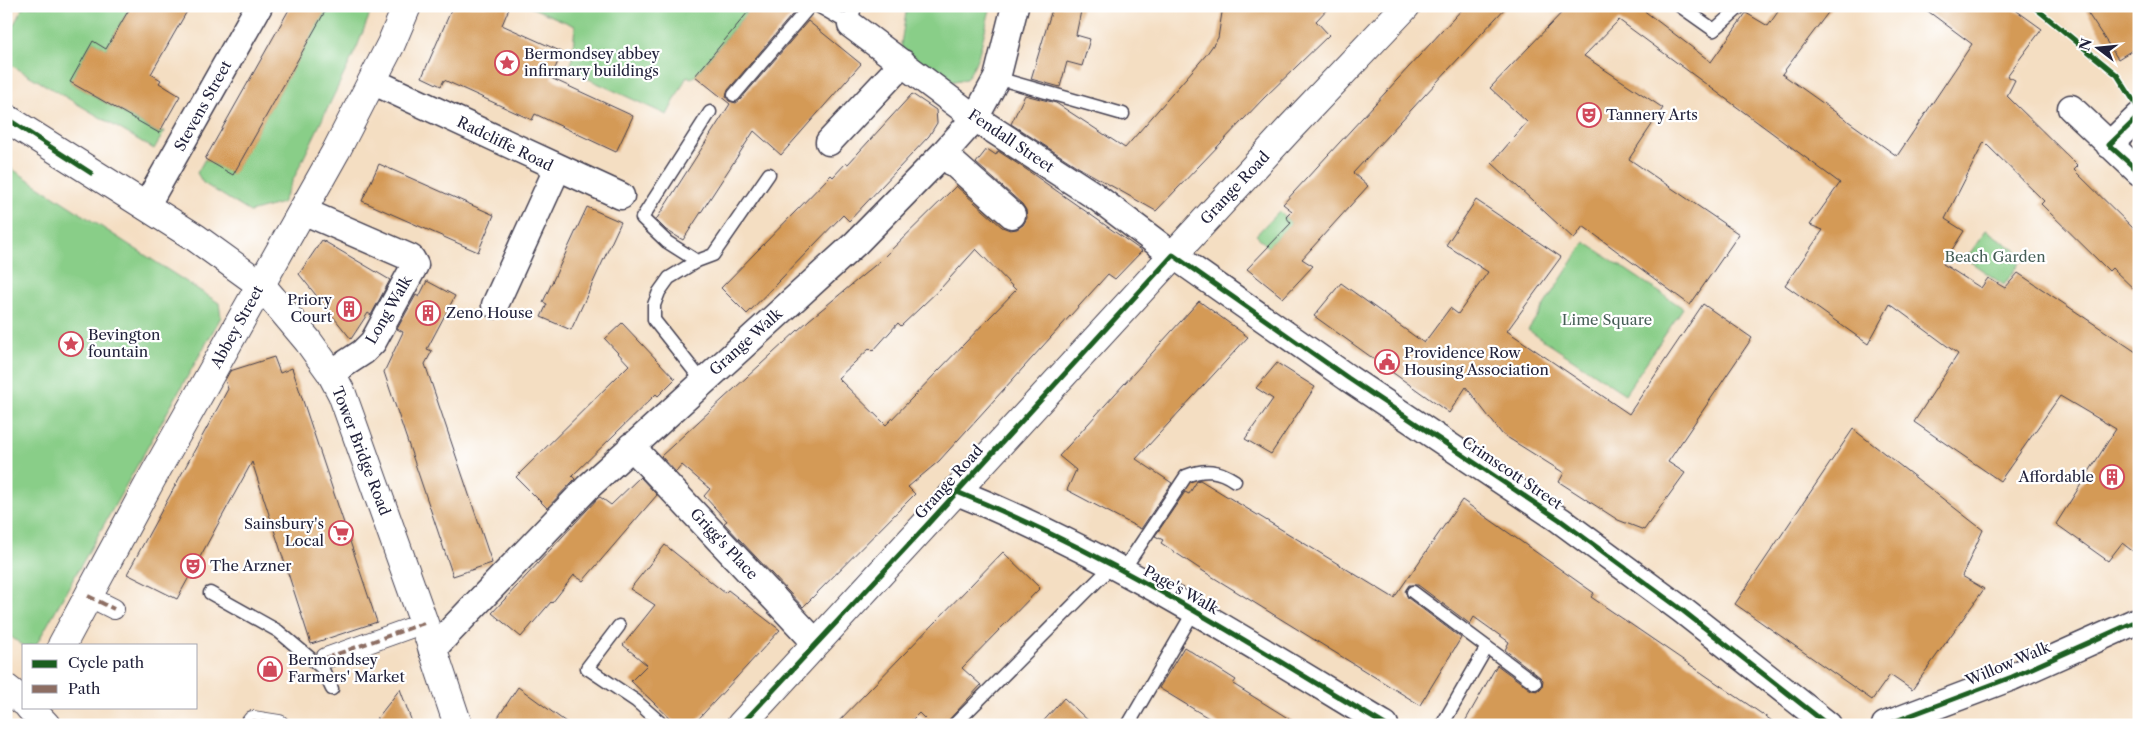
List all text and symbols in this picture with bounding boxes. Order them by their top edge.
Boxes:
north arrow [2072,22,2122,72]
text: N [2075,36,2096,53]
place label: Bermondsey abbey infirmary buildings [524,44,660,80]
place icon: Bermondsey abbey infirmary buildings [494,50,520,76]
street label: Stevens Street [170,56,236,155]
theatre icon: Tannery Arts [1576,102,1602,128]
street label: Fendall Street [965,105,1058,177]
place label: Tannery Arts [1606,105,1698,124]
street label: Radcliffe Road [454,112,556,175]
street label: Grange Road [1196,147,1273,228]
park label: Beach Garden [1944,247,2046,266]
street label: Long Walk [361,271,416,347]
street label: Abbey Street [206,281,267,372]
place label: Priory Court [287,290,333,326]
building icon: Priory Court [336,296,362,322]
building icon: Zeno House [415,300,441,326]
place label: Zeno House [446,303,533,322]
street label: Grange Walk [705,303,787,379]
park label: Lime Square [1562,310,1652,329]
place label: Bevington fountain [88,325,161,361]
place icon: Bevington fountain [58,331,84,357]
place label: Providence Row Housing Association [1404,343,1550,379]
public building icon: Providence Row Housing Association [1374,349,1400,375]
street label: Tower Bridge Road [328,384,395,518]
street label: Crimscott Street [1458,432,1567,514]
street label: Grange Road [910,441,987,523]
building icon: Affordable [2099,464,2125,490]
place label: Affordable [2017,467,2094,486]
street label: Grigg's Place [686,504,762,583]
place label: Sainsbury's Local [244,514,325,550]
supermarket icon: Sainsbury's Local [328,520,354,546]
theatre icon: The Arzner [180,553,206,579]
place label: The Arzner [210,556,292,575]
street label: Page's Walk [1140,561,1223,619]
street label: Willow Walk [1962,637,2054,690]
legend [22,644,198,708]
place label: Bermondsey Farmers' Market [288,650,405,686]
text: Cycle path [68,653,145,672]
shop icon: Bermondsey Farmers' Market [257,656,283,682]
text: Path [68,679,101,698]

